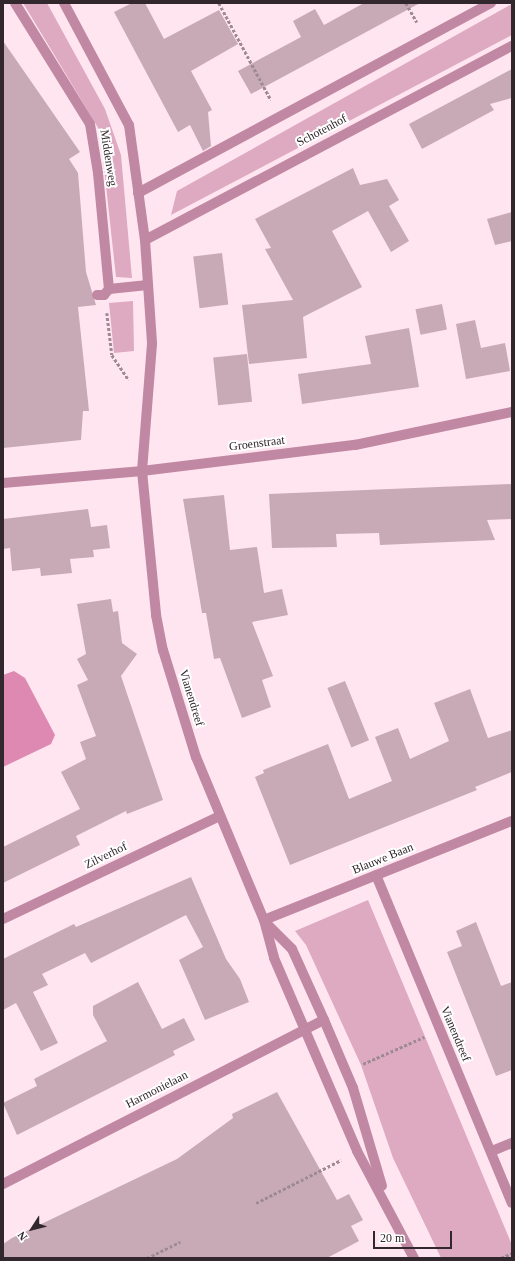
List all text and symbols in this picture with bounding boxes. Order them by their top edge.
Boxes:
street label: Schotenhof [294,112,350,150]
street label: Middenweg [96,129,120,187]
street label: Groenstraat [228,433,286,455]
street label: Vianendreef [176,668,206,728]
street label: Zilverhof [82,840,130,872]
street label: Blauwe Baan [350,840,416,878]
street label: Vianendreef [437,1004,473,1064]
street label: Harmonielaan [123,1068,191,1112]
north arrow [12,1209,52,1249]
scale bar [375,1223,454,1249]
text: N [15,1229,29,1243]
text: 20 m [380,1231,404,1245]

